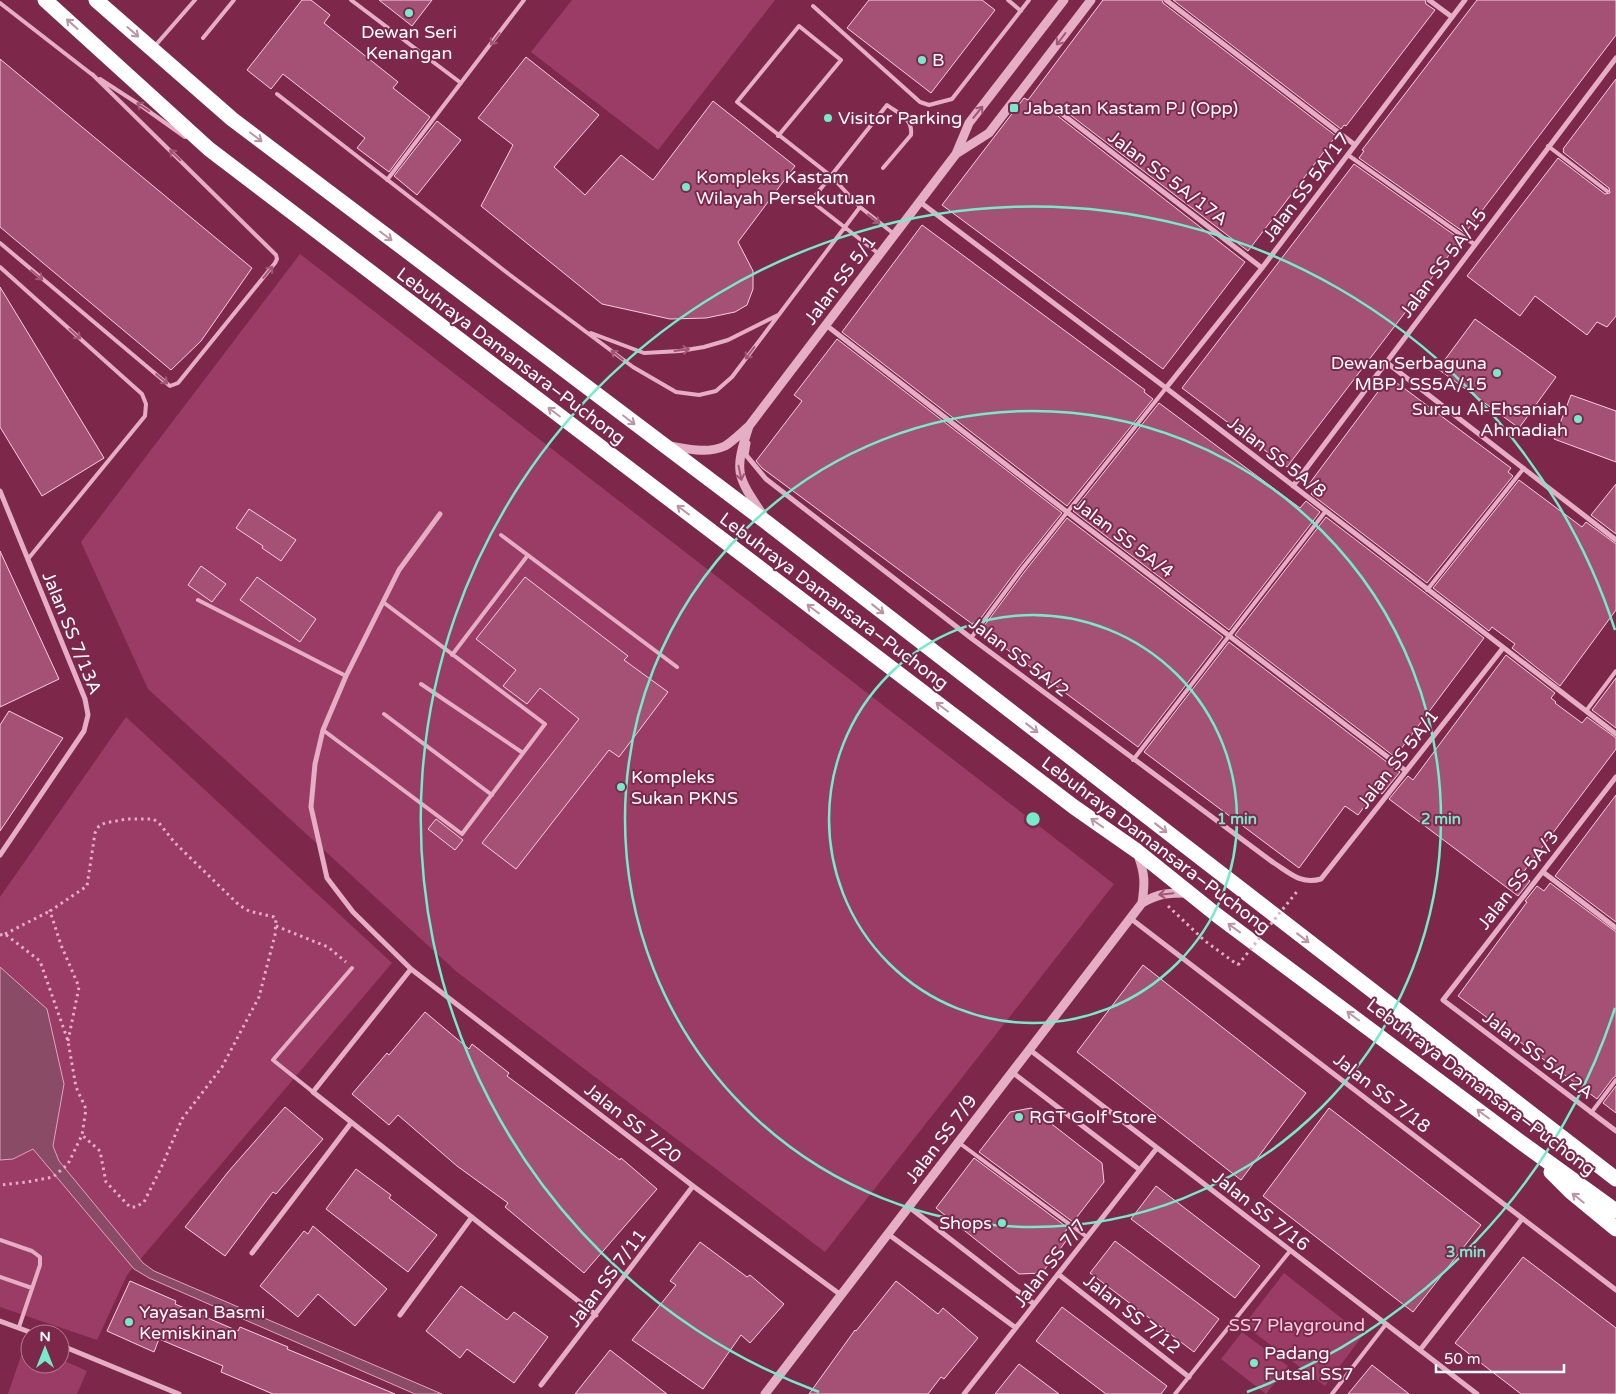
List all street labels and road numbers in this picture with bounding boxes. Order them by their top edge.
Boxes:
street label: Jalan SS 5A/17A [1104,126,1232,230]
street label: Jalan SS 5A/17 [1258,128,1354,246]
street label: Jalan SS 5A/15 [1395,204,1491,322]
street label: Jalan SS 5/1 [799,231,881,329]
street label: Lebuhraya Damansara–Puchong [392,263,630,449]
street label: Jalan SS 5A/8 [1223,412,1331,502]
street label: Jalan SS 5A/4 [1070,494,1178,582]
street label: Lebuhraya Damansara–Puchong [715,508,953,694]
street label: Jalan SS 7/13A [37,568,107,698]
street label: Jalan SS 5A/2 [965,612,1073,702]
street label: Jalan SS 5A/1 [1353,705,1443,813]
street label: Lebuhraya Damansara–Puchong [1037,752,1275,938]
street label: Jalan SS 5A/3 [1473,826,1563,934]
street label: Lebuhraya Damansara–Puchong [1362,994,1600,1180]
street label: Jalan SS 5A/2A [1478,1006,1598,1104]
street label: Jalan SS 7/18 [1329,1048,1435,1138]
street label: Jalan SS 7/20 [580,1078,686,1168]
street label: Jalan SS 7/9 [900,1090,982,1188]
street label: Jalan SS 7/16 [1208,1166,1314,1256]
street label: Jalan SS 7/7 [1009,1215,1091,1311]
street label: Jalan SS 7/11 [563,1225,651,1331]
street label: Jalan SS 7/12 [1079,1269,1185,1359]

